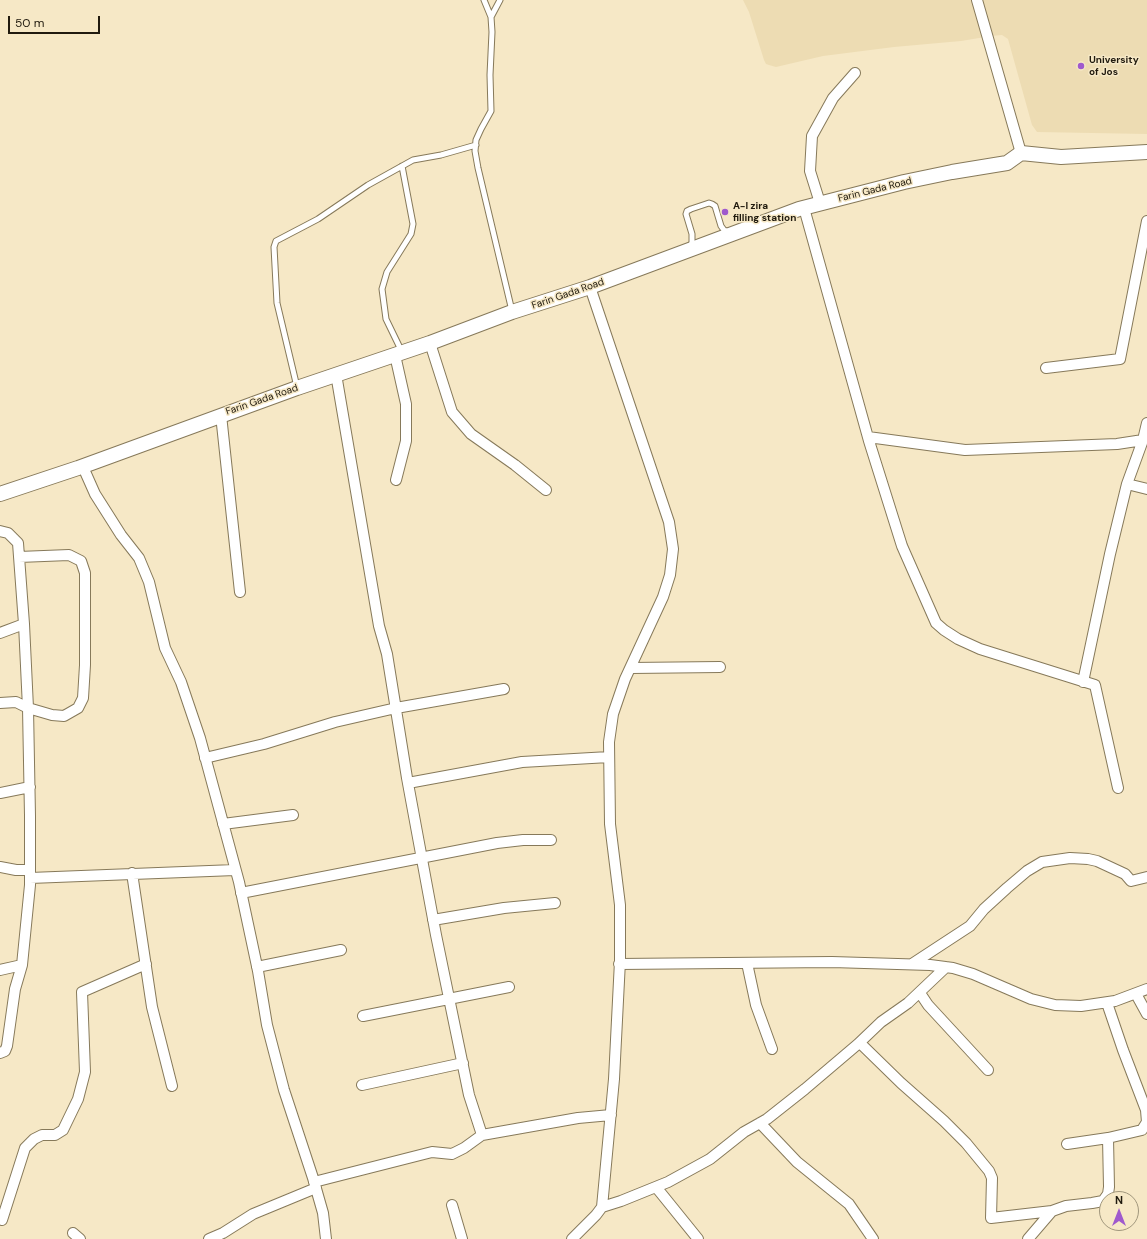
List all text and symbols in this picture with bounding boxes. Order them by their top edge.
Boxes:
scale bar [10,8,102,34]
text: 50 m [15,15,44,31]
place label: University of Jos [1089,54,1139,78]
marker: University of Jos [1076,61,1086,71]
street label: Farin Gada Road [837,175,913,205]
place label: A-l zira filling station [733,200,796,224]
marker: A-l zira filling station [720,207,730,217]
street label: Farin Gada Road [530,276,606,312]
street label: Farin Gada Road [224,382,300,418]
north arrow [1099,1191,1139,1231]
text: N [1115,1193,1123,1207]

